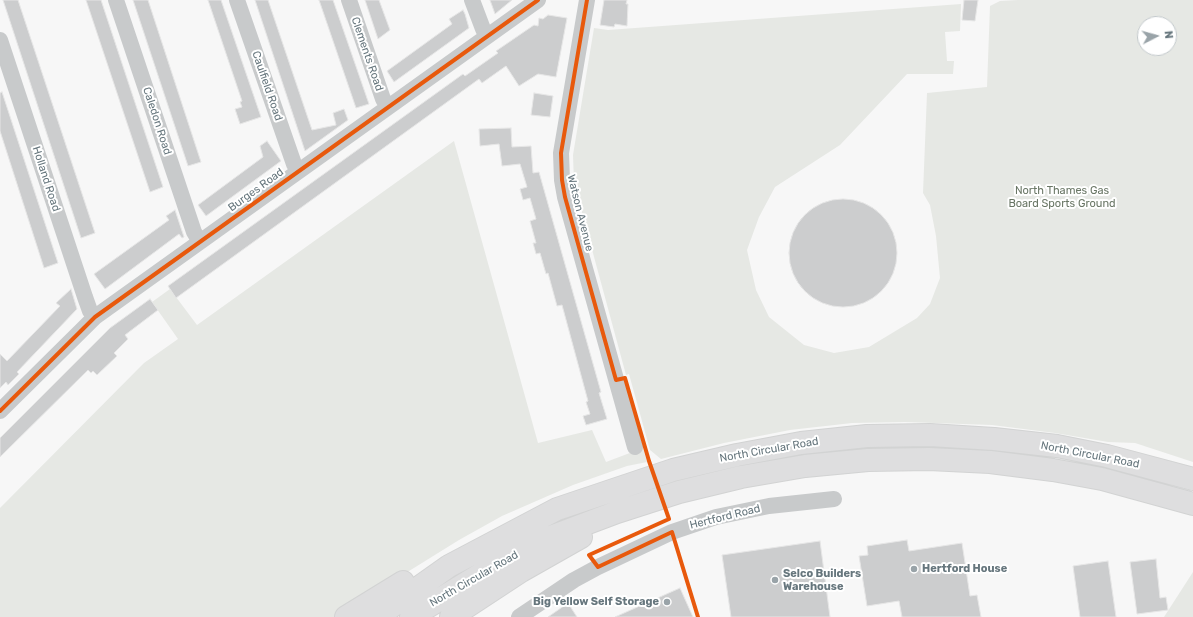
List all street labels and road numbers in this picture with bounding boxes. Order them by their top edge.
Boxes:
street label: Clements Road [348,15,386,93]
street label: Caulfield Road [249,49,285,123]
street label: Caledon Road [140,85,174,157]
street label: Holland Road [29,145,63,213]
street label: Burges Road [226,166,286,214]
street label: Watson Avenue [564,173,596,253]
street label: North Circular Road [718,435,820,465]
street label: North Circular Road [1040,439,1140,471]
street label: Hertford Road [688,502,762,532]
street label: North Circular Road [427,548,521,610]

